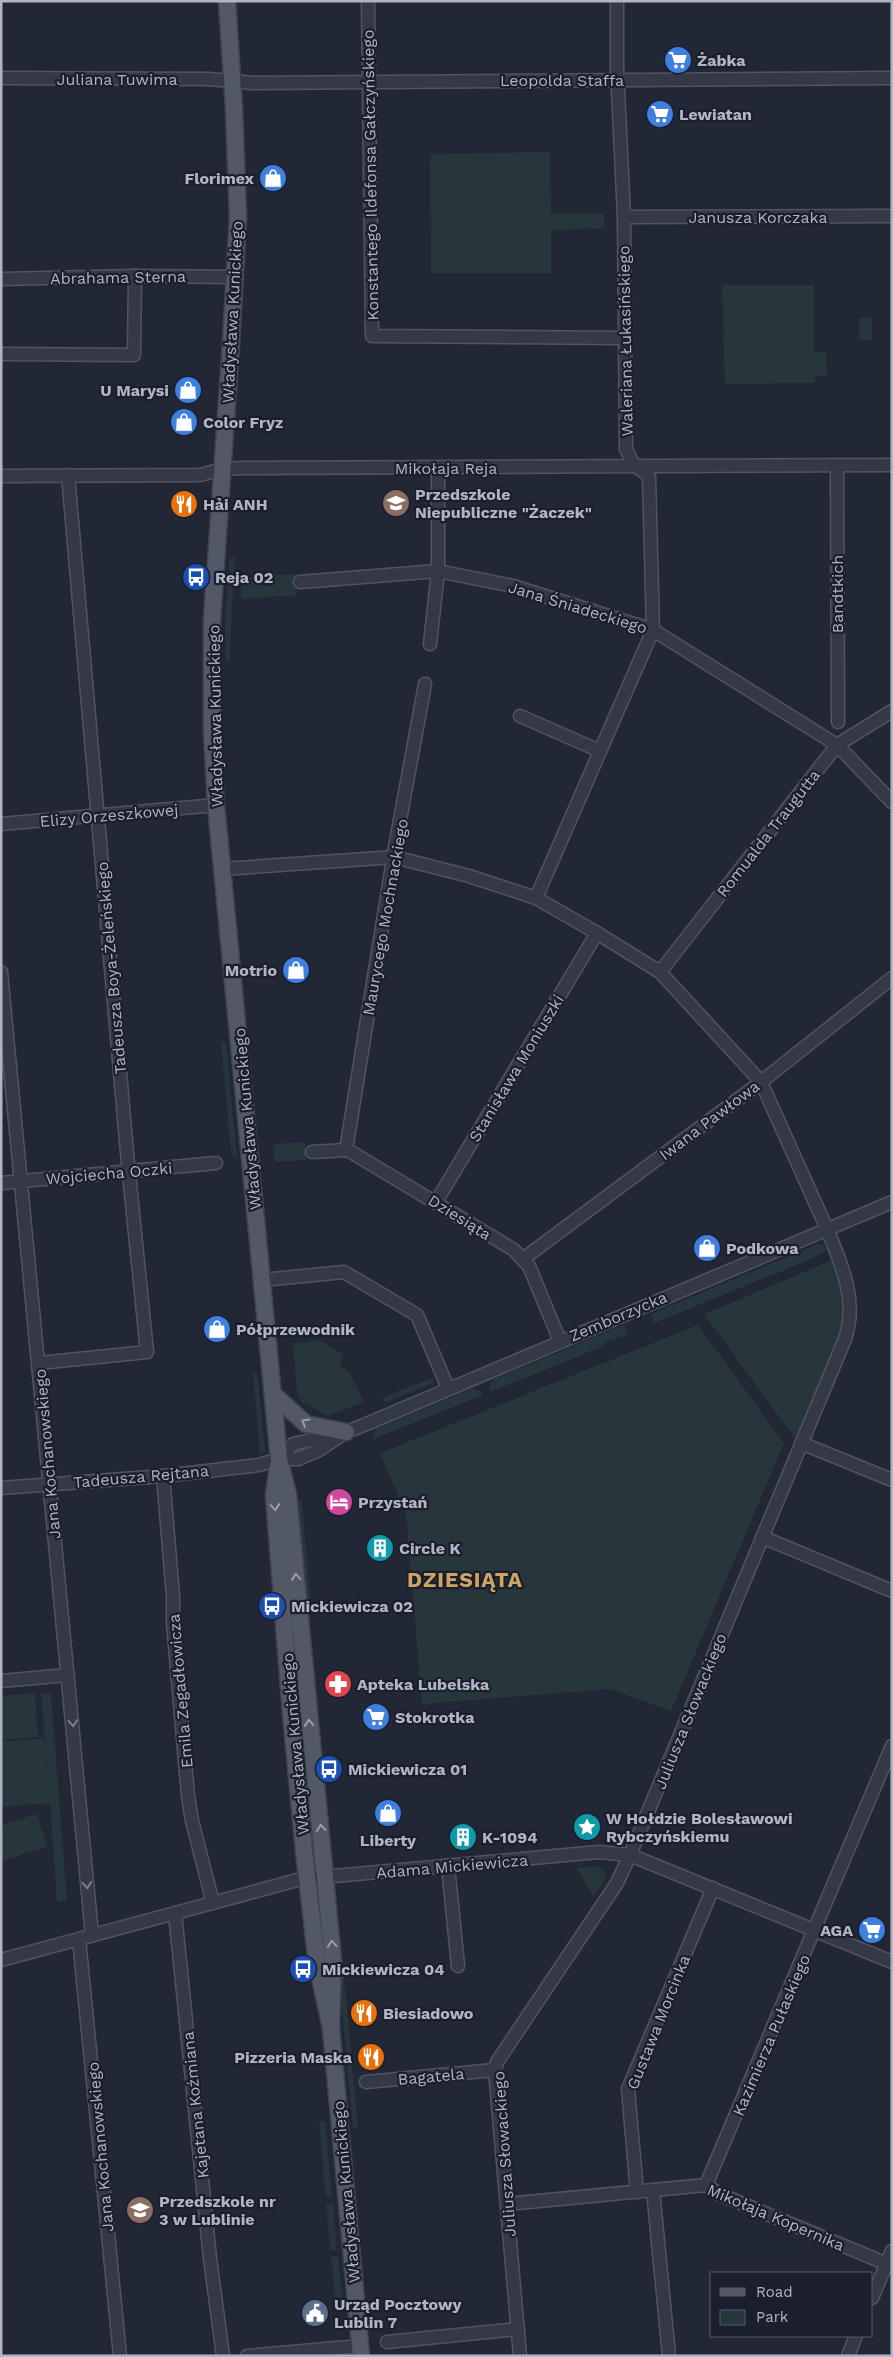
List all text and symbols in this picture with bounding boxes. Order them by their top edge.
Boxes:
street label: Konstantego Ildefonsa Gałczyńskiego [358,29,383,321]
supermarket icon: Żabka [663,45,693,75]
place label: Żabka [697,51,746,70]
street label: Juliana Tuwima [56,70,178,89]
street label: Leopolda Staffa [500,71,624,90]
supermarket icon: Lewiatan [645,99,675,129]
place label: Lewiatan [679,105,752,124]
shop icon: Florimex [258,163,288,193]
place label: Florimex [185,169,255,188]
street label: Janusza Korczaka [689,208,827,227]
street label: Władysława Kunickiego [218,220,247,404]
street label: Waleriana Łukasińskiego [614,245,637,437]
street label: Abrahama Sterna [50,267,186,288]
shop icon: U Marysi [173,375,203,405]
place label: U Marysi [100,381,169,400]
shop icon: Color Fryz [169,407,199,437]
place label: Color Fryz [203,413,283,432]
street label: Mikołaja Reja [395,459,497,478]
place label: Przedszkole Niepubliczne "Żaczek" [415,485,592,522]
school or university icon: Przedszkole Niepubliczne "Żaczek" [381,488,411,518]
restaurant icon: Hải ANH [169,489,199,519]
place label: Hải ANH [203,495,268,514]
street label: Bandtkich [828,555,847,633]
bus stop icon: Reja 02 [181,562,211,592]
place label: Reja 02 [215,568,273,587]
street label: Jana Śniadeckiego [506,577,650,638]
street label: Władysława Kunickiego [204,625,227,807]
street label: Romualda Traugutta [713,766,824,901]
street label: Elizy Orzeszkowej [39,800,179,831]
street label: Maurycego Mochnackiego [359,817,412,1017]
street label: Tadeusza Boya-Żeleńskiego [93,861,130,1075]
shop icon: Motrio [281,955,311,985]
place label: Motrio [225,961,277,980]
street label: Stanisława Moniuszki [465,991,568,1145]
street label: Władysława Kunickiego [230,1027,265,1211]
street label: Iwana Pawłowa [655,1077,763,1164]
street label: Wojciecha Oczki [45,1159,173,1188]
street label: Dziesiąta [425,1191,495,1244]
shop icon: Podkowa [692,1233,722,1263]
place label: Podkowa [726,1239,799,1258]
street label: Zemborzycka [567,1287,670,1346]
shop icon: Półprzewodnik [202,1314,232,1344]
place label: Półprzewodnik [236,1320,355,1339]
street label: Jana Kochanowskiego [31,1368,64,1540]
one-way arrow [301,1418,310,1428]
street label: Tadeusza Rejtana [73,1461,210,1492]
hotel icon: Przystań [324,1487,354,1517]
place label: Przystań [358,1493,428,1512]
one-way arrow [270,1503,281,1511]
building icon: Circle K [365,1533,395,1563]
place label: Circle K [399,1539,461,1558]
district label: DZIESIĄTA [407,1567,523,1592]
one-way arrow [291,1573,302,1581]
bus stop icon: Mickiewicza 02 [257,1591,287,1621]
place label: Mickiewicza 02 [291,1597,413,1616]
street label: Emila Zegadłowicza [164,1613,197,1769]
street label: Juliusza Słowackiego [650,1630,730,1792]
street label: Władysława Kunickiego [278,1652,313,1836]
pharmacy icon: Apteka Lubelska [323,1669,353,1699]
place label: Apteka Lubelska [357,1675,490,1694]
supermarket icon: Stokrotka [361,1702,391,1732]
place label: Stokrotka [395,1708,475,1727]
one-way arrow [67,1719,78,1727]
one-way arrow [304,1719,315,1727]
bus stop icon: Mickiewicza 01 [314,1754,344,1784]
place label: Mickiewicza 01 [348,1760,467,1779]
shop icon: Liberty [373,1798,403,1828]
place label: W Hołdzie Bolesławowi Rybczyńskiemu [606,1809,793,1846]
place icon: W Hołdzie Bolesławowi Rybczyńskiemu [572,1812,602,1842]
building icon: K-1094 [448,1822,478,1852]
one-way arrow [316,1823,327,1831]
place label: K-1094 [482,1828,538,1847]
place label: Liberty [360,1831,417,1850]
street label: Adama Mickiewicza [375,1850,529,1883]
one-way arrow [81,1881,92,1889]
supermarket icon: AGA [857,1915,887,1945]
place label: AGA [820,1921,853,1940]
one-way arrow [327,1940,338,1948]
street label: Kazimierza Pułaskiego [729,1951,814,2119]
street label: Gustawa Morcinka [623,1952,694,2092]
bus stop icon: Mickiewicza 04 [288,1954,318,1984]
place label: Mickiewicza 04 [322,1960,445,1979]
restaurant icon: Biesiadowo [349,1998,379,2028]
place label: Biesiadowo [383,2004,474,2023]
street label: Kajetana Koźmiana [178,2030,213,2179]
restaurant icon: Pizzeria Maska [356,2042,386,2072]
place label: Pizzeria Maska [234,2048,353,2067]
street label: Jana Kochanowskiego [84,2061,117,2233]
street label: Bagatela [397,2064,465,2089]
street label: Juliusza Słowackiego [489,2070,520,2238]
street label: Władysława Kunickiego [329,2100,364,2284]
street label: Mikołaja Kopernika [704,2180,847,2255]
place label: Przedszkole nr 3 w Lublinie [159,2192,276,2229]
school or university icon: Przedszkole nr 3 w Lublinie [125,2195,155,2225]
legend [710,2272,873,2337]
text: Road [756,2283,793,2301]
place label: Urząd Pocztowy Lublin 7 [334,2295,462,2332]
public building icon: Urząd Pocztowy Lublin 7 [300,2298,330,2328]
text: Park [756,2308,789,2326]

